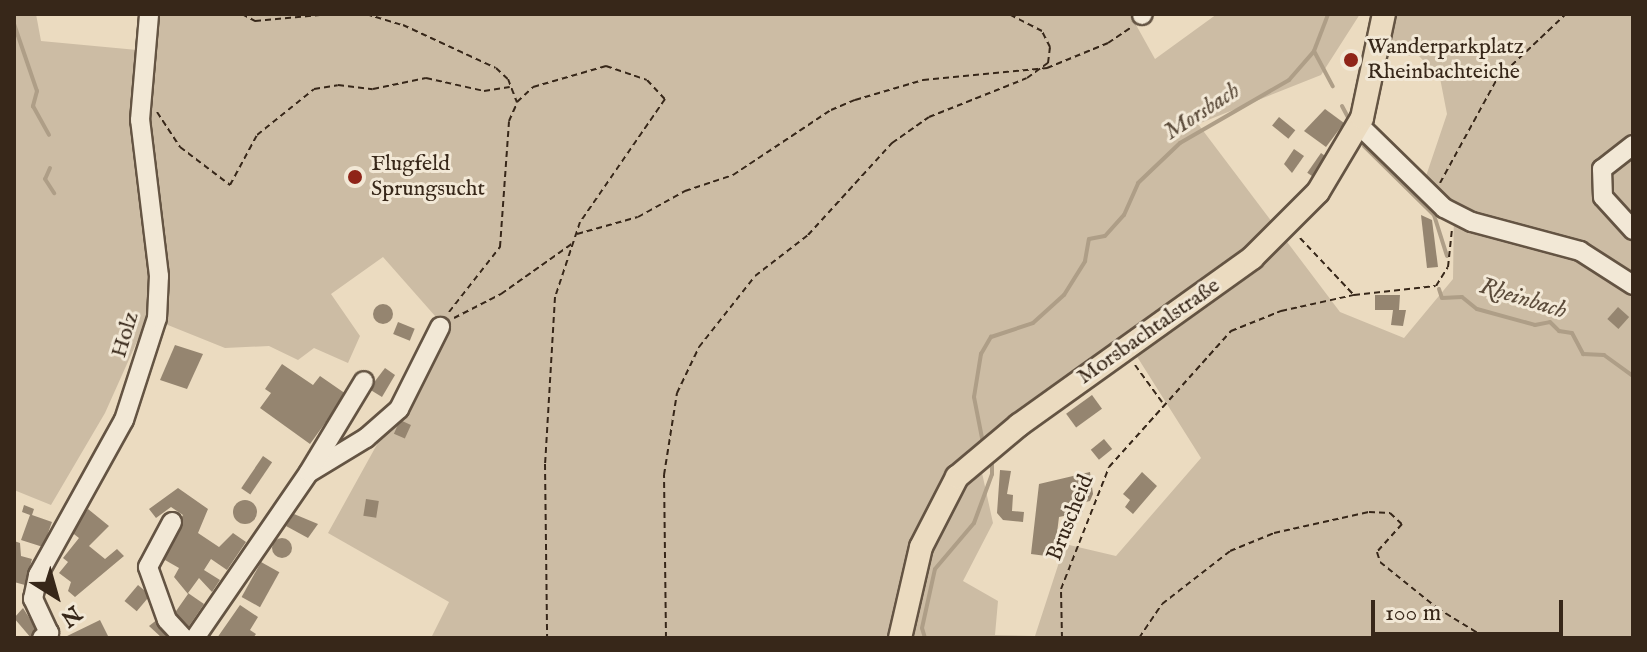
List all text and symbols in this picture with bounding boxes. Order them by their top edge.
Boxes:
place label: Wanderparkplatz Rheinbachteiche [1367,34,1524,86]
marker: Wanderparkplatz Rheinbachteiche [1342,51,1360,69]
water label: Morsbach [1159,77,1245,147]
place label: Flugfeld Sprungsucht [371,151,485,202]
marker: Flugfeld Sprungsucht [346,168,364,186]
water label: Rheinbach [1476,272,1570,326]
street label: Morsbachtalstraße [1073,273,1225,391]
street label: Holz [107,309,145,361]
street label: Bruscheid [1042,471,1100,565]
north arrow [16,556,96,636]
scale bar [1375,584,1567,634]
text: N [54,598,86,632]
text: 100 m [1385,598,1441,629]

